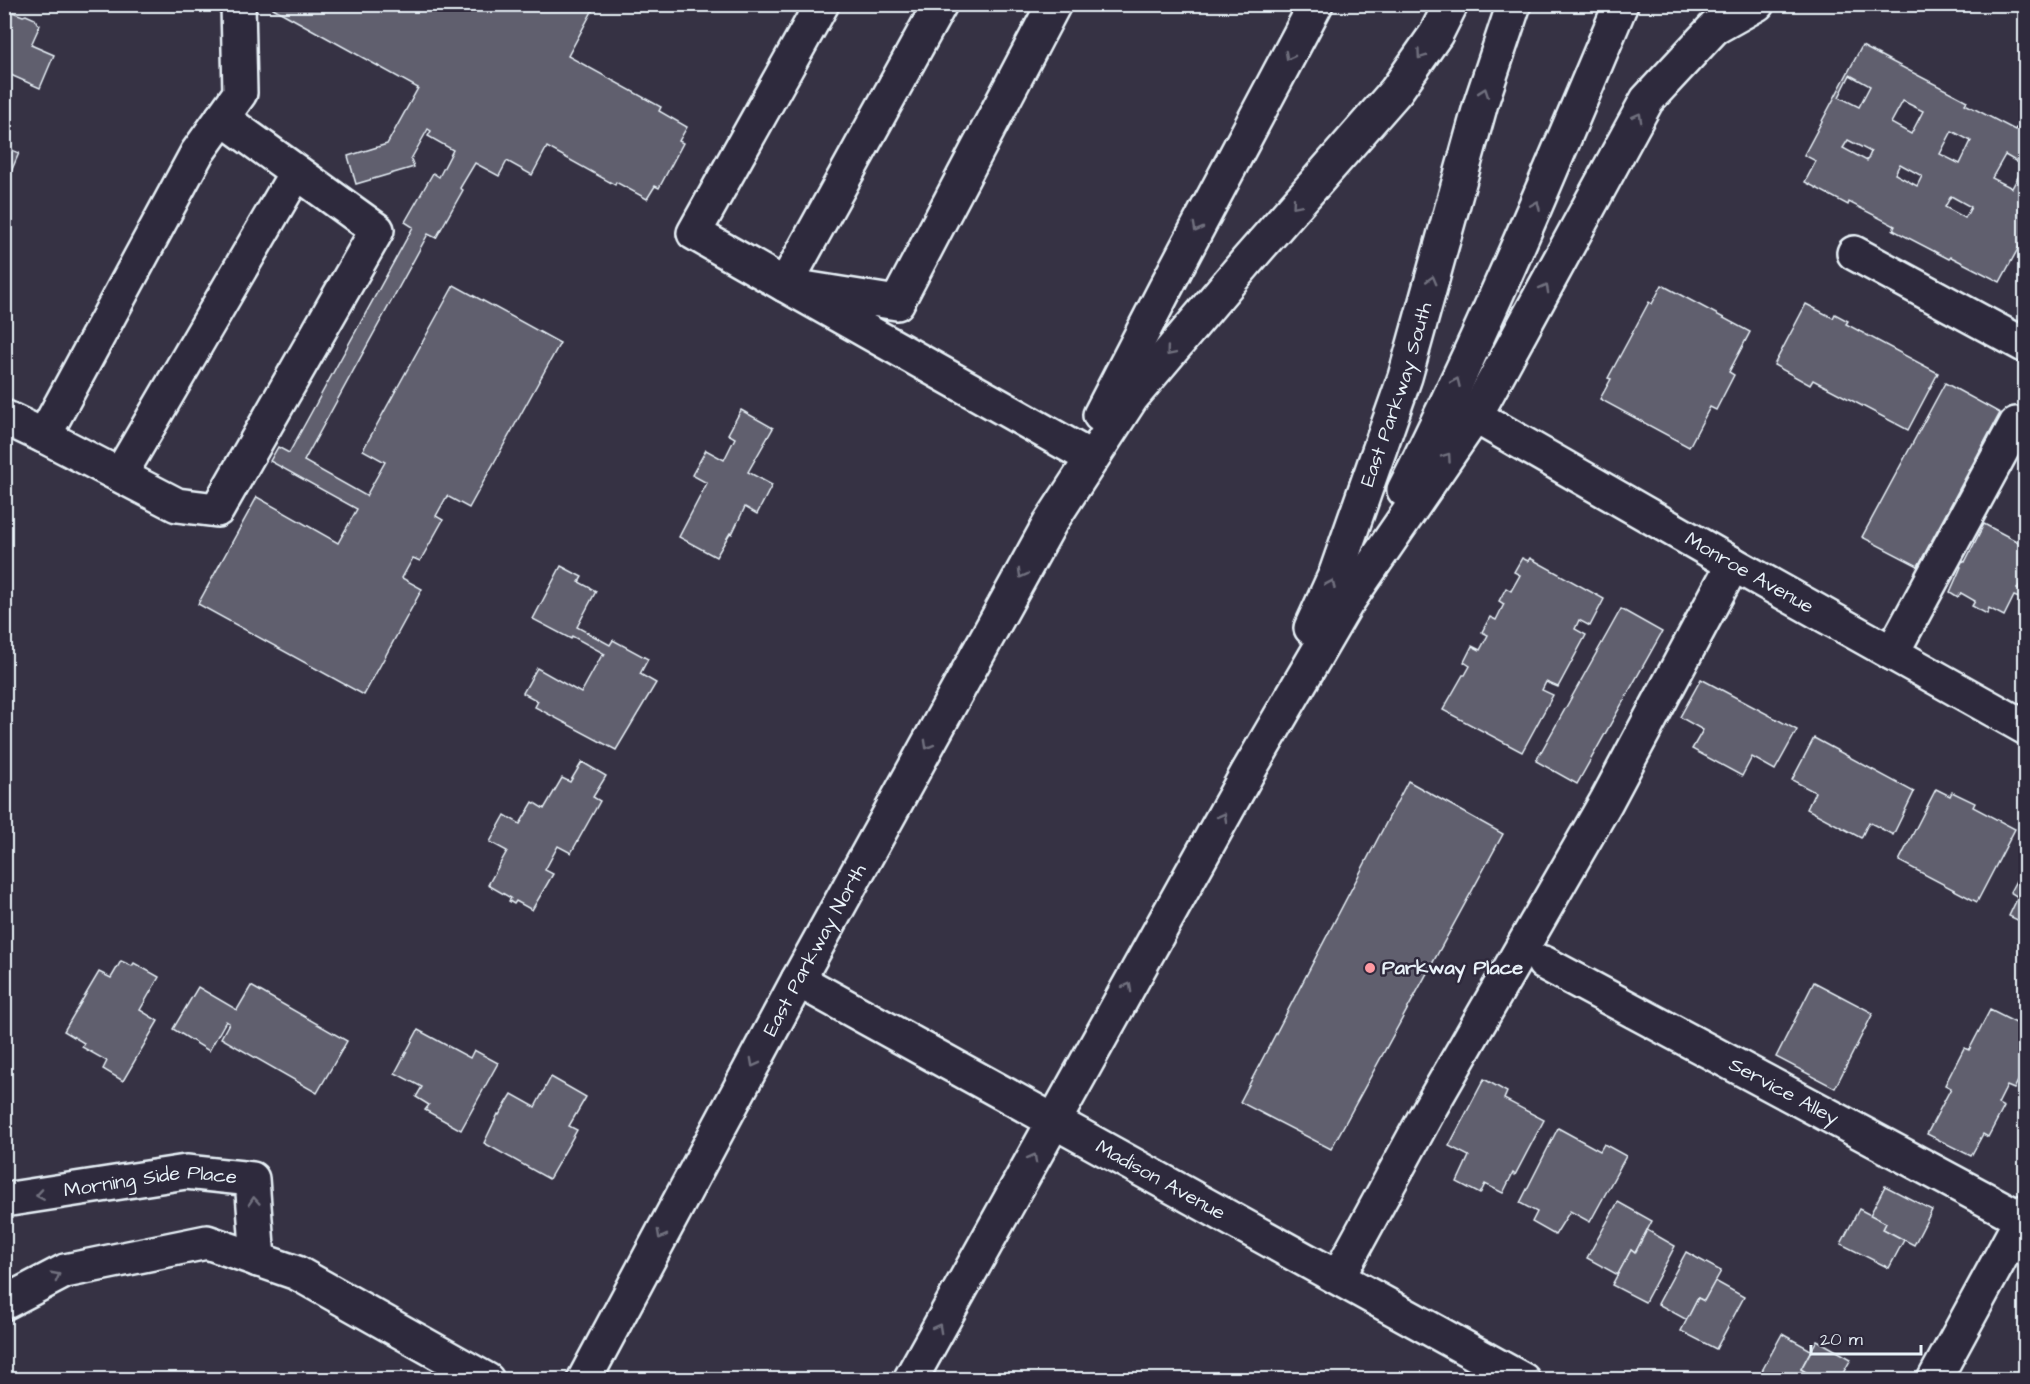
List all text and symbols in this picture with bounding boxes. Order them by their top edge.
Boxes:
one-way arrow [1418,48,1429,59]
one-way arrow [1285,50,1296,60]
one-way arrow [1477,87,1489,98]
one-way arrow [1631,113,1642,123]
one-way arrow [1293,197,1304,208]
one-way arrow [1529,200,1541,211]
one-way arrow [1193,222,1204,232]
one-way arrow [1424,275,1437,285]
one-way arrow [1538,284,1549,295]
street label: East Parkway South [1354,299,1439,490]
one-way arrow [1166,345,1177,356]
one-way arrow [1449,378,1461,389]
one-way arrow [1440,453,1451,464]
street label: Monroe Avenue [1680,525,1819,621]
one-way arrow [1018,568,1029,578]
one-way arrow [1323,580,1335,591]
one-way arrow [924,739,935,749]
one-way arrow [1216,813,1227,823]
street label: East Parkway North [756,859,873,1041]
place label: Parkway Place [1382,954,1523,983]
marker: Parkway Place [1363,961,1377,975]
one-way arrow [1120,983,1132,994]
street label: Service Alley [1724,1051,1844,1133]
one-way arrow [749,1057,761,1068]
street label: Madison Avenue [1091,1133,1231,1227]
one-way arrow [1025,1154,1037,1164]
street label: Morning Side Place [62,1158,239,1205]
one-way arrow [35,1188,44,1200]
one-way arrow [247,1197,260,1206]
one-way arrow [657,1229,668,1240]
one-way arrow [50,1272,60,1283]
scale bar [1811,1318,1920,1356]
one-way arrow [931,1324,942,1335]
text: 20 m [1820,1327,1863,1352]

